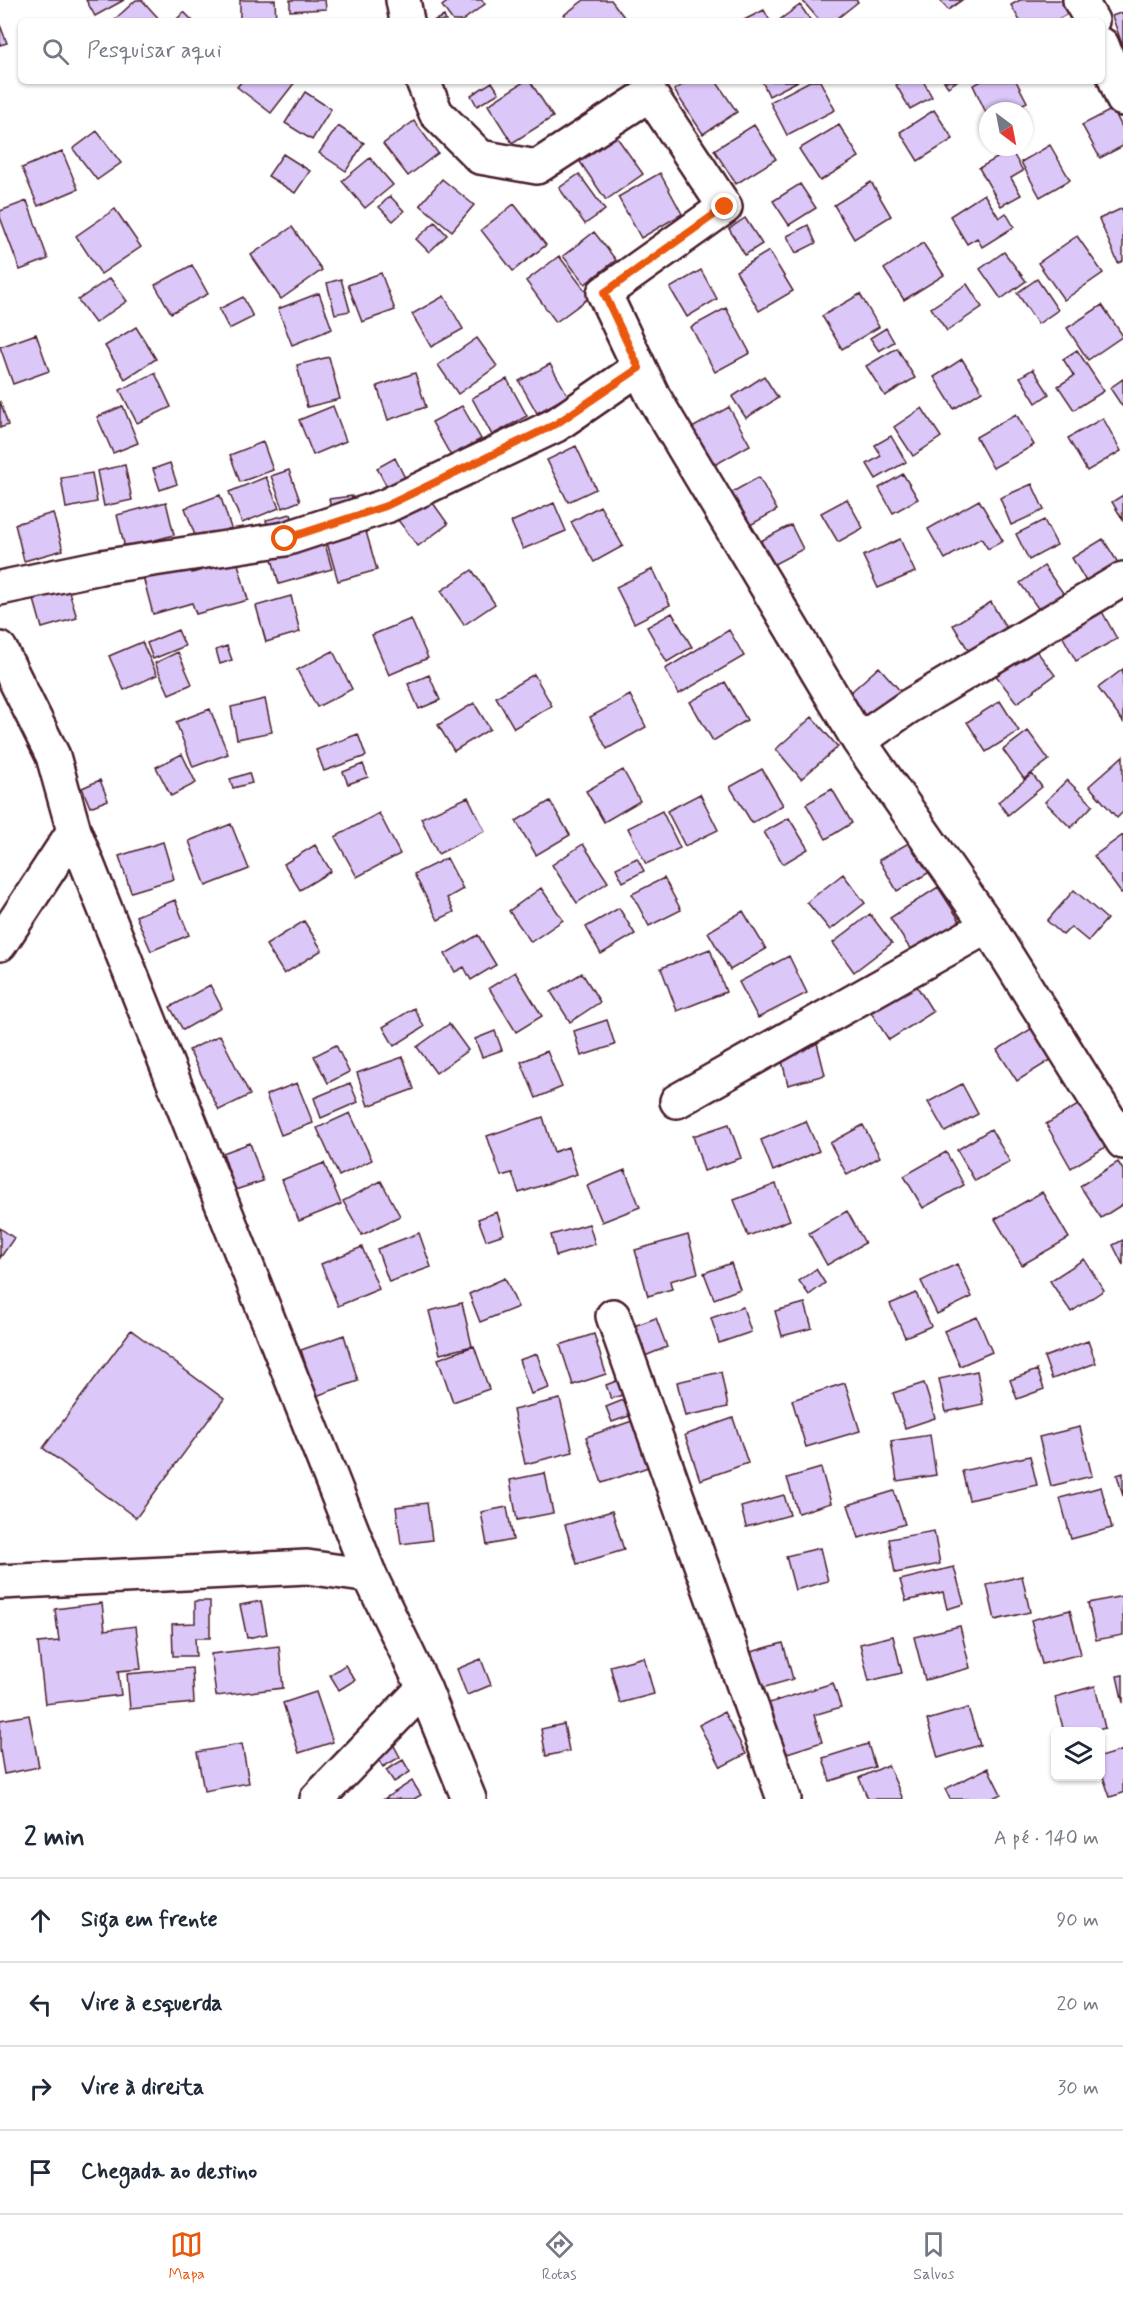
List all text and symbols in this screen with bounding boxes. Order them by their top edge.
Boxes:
search box [18,18,1105,84]
icon: search [39,35,72,68]
text: Pesquisar aqui [87,37,222,65]
north arrow [979,102,1033,156]
route end [711,193,737,219]
route start [271,525,297,551]
map controls [1051,1727,1105,1781]
button: layers [1051,1727,1105,1781]
text: 2 min [24,1821,85,1855]
text: A pé · 140 m [994,1825,1099,1852]
icon: ahead [24,1904,57,1937]
text: Siga em frente [81,1906,218,1934]
text: 90 m [1056,1907,1099,1934]
icon: left [24,1988,57,2021]
text: Vire à esquerda [81,1990,222,2018]
text: 20 m [1056,1991,1099,2018]
icon: right [24,2072,57,2105]
text: Vire à direita [81,2074,204,2102]
text: 30 m [1057,2075,1099,2102]
icon: arrive [24,2156,57,2189]
text: Chegada ao destino [81,2158,257,2186]
tab: Mapa [168,2228,205,2285]
tab: Rotas [542,2228,577,2285]
tab: Salvos [913,2228,955,2285]

